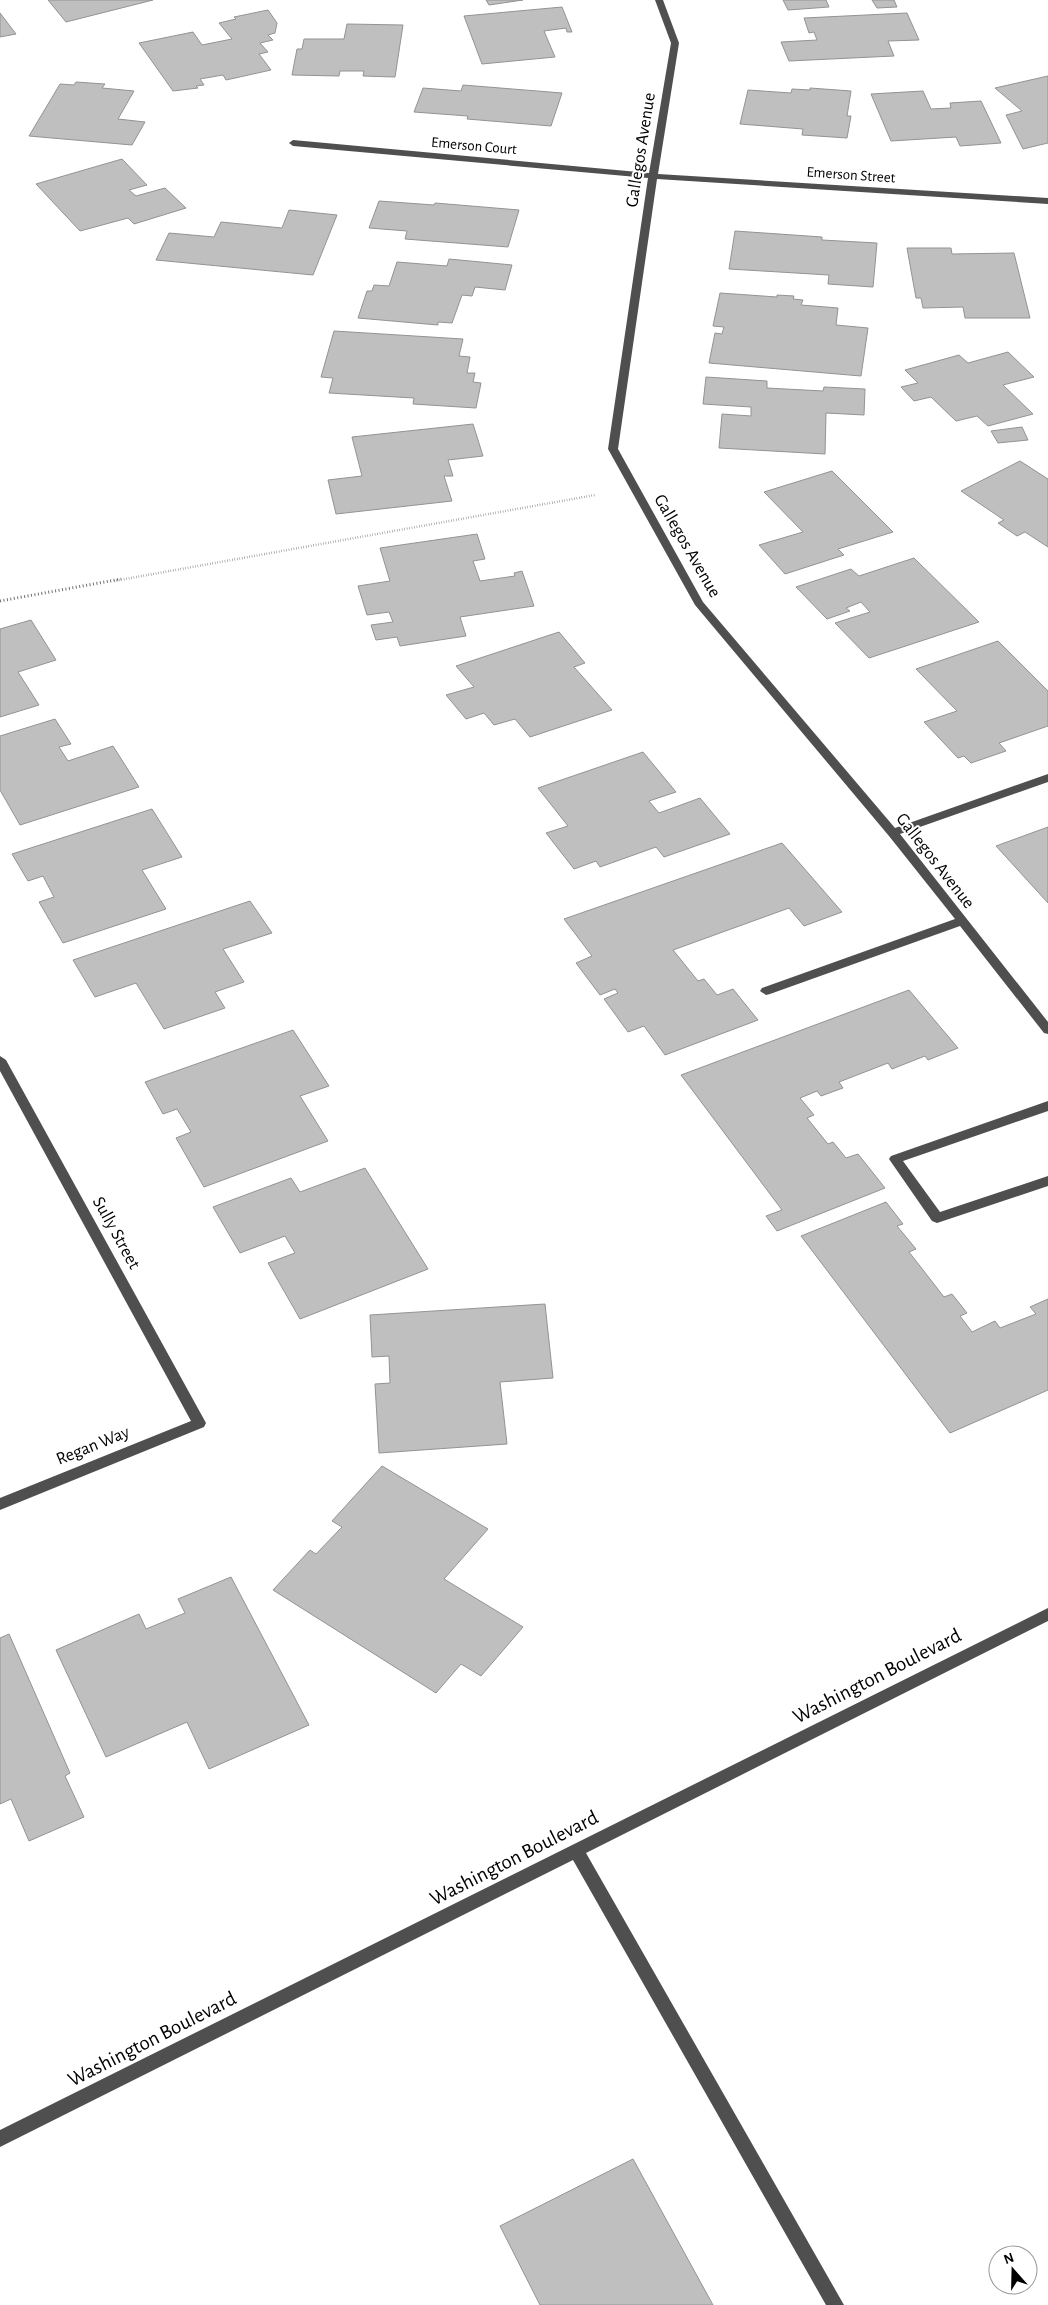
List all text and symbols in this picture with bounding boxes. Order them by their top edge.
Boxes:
street label: Gallegos Avenue [623,91,659,209]
street label: Emerson Court [431,135,518,157]
street label: Emerson Street [806,164,896,186]
street label: Gallegos Avenue [650,491,724,601]
street label: Gallegos Avenue [892,810,978,912]
street label: Sully Street [89,1194,143,1272]
street label: Regan Way [54,1423,132,1469]
street label: Washington Boulevard [790,1624,965,1727]
street label: Washington Boulevard [427,1806,602,1909]
street label: Washington Boulevard [65,1987,240,2090]
north arrow [988,2245,1038,2295]
text: N [1002,2250,1016,2267]

